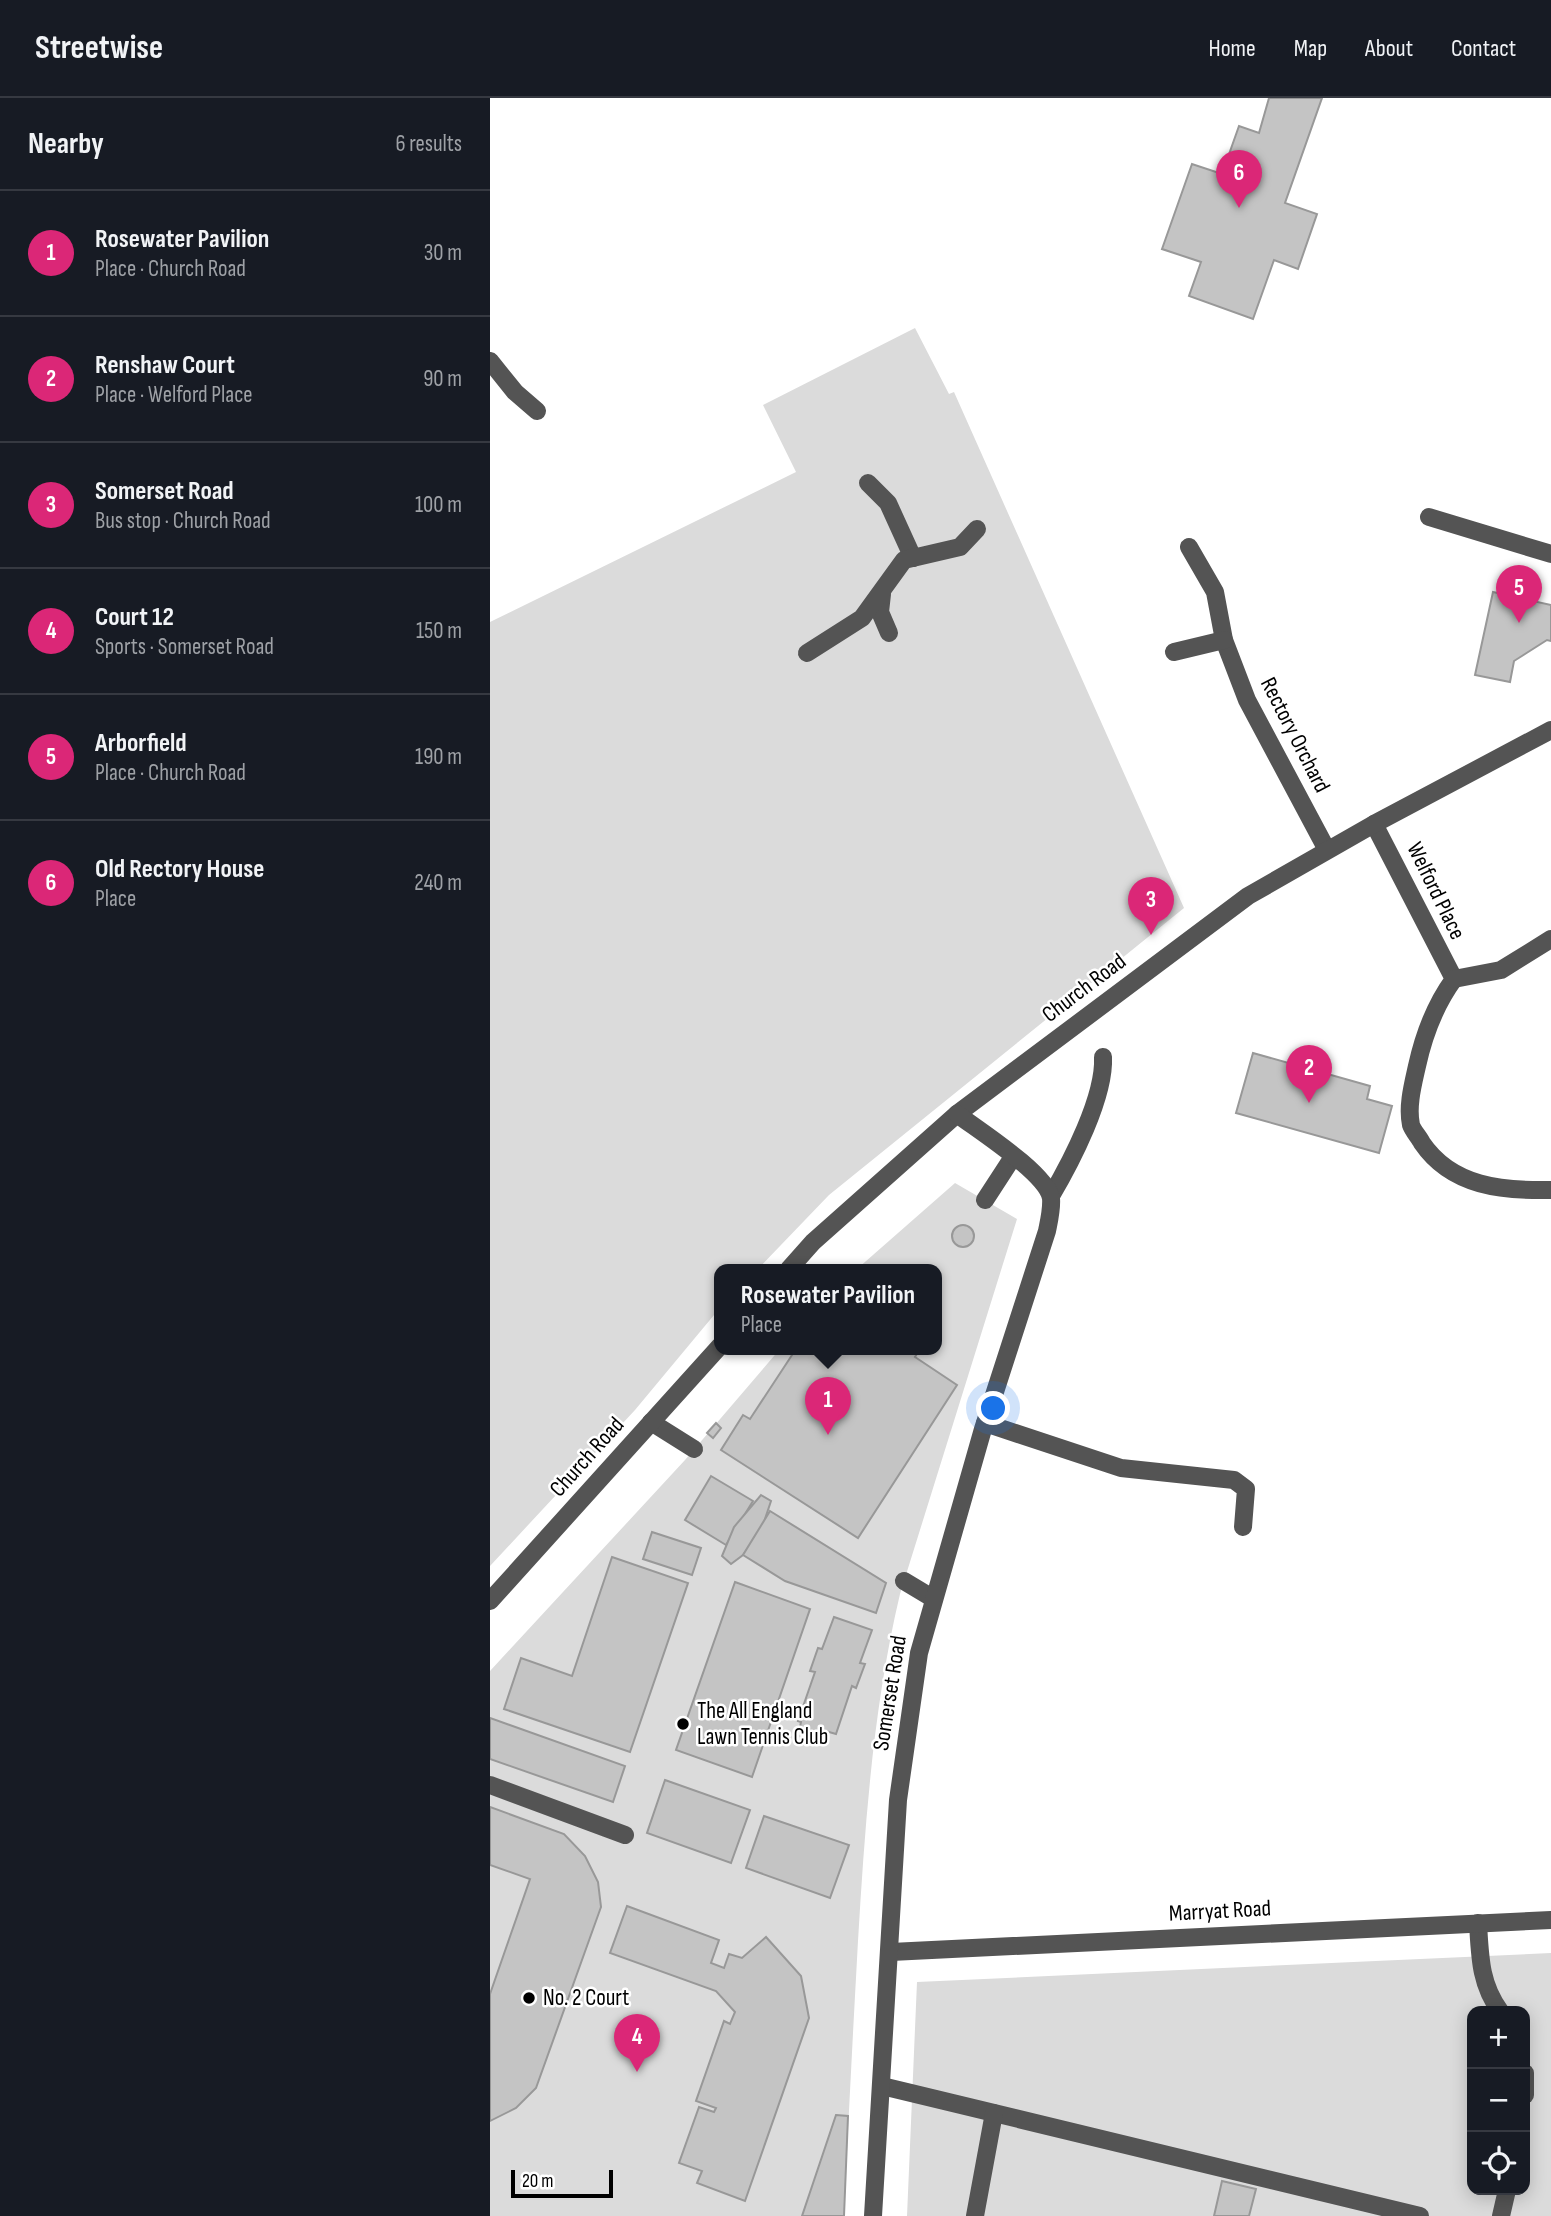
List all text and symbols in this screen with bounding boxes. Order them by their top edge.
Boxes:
text: Streetwise [35,28,163,68]
text: Home [1208,34,1256,63]
text: Map [1294,34,1327,63]
text: About [1365,34,1413,63]
text: Contact [1451,34,1516,63]
text: Nearby [28,126,104,162]
text: 6 results [396,130,462,158]
pin: 6 [1216,150,1262,208]
text: Rosewater Pavilion [95,224,269,255]
text: 1 [46,239,56,267]
text: 30 m [424,239,462,267]
text: Place · Church Road [95,255,246,283]
text: Renshaw Court [95,350,235,381]
text: 2 [46,365,56,393]
text: 90 m [423,365,462,393]
text: Place · Welford Place [95,381,253,409]
text: Somerset Road [95,476,234,507]
text: 3 [46,491,56,519]
text: 100 m [415,491,462,519]
text: Bus stop · Church Road [95,507,271,535]
pin: 5 [1496,565,1542,623]
text: Court 12 [95,602,174,633]
text: 4 [46,617,56,645]
text: 150 m [416,617,462,645]
text: Sports · Somerset Road [95,633,274,661]
street label: Rectory Orchard [1254,673,1336,797]
text: Arborfield [95,728,187,759]
text: 5 [46,743,56,771]
text: 190 m [415,743,462,771]
text: Place · Church Road [95,759,246,787]
street label: Welford Place [1401,838,1471,944]
text: Old Rectory House [95,854,264,885]
text: 6 [46,869,56,897]
text: 240 m [414,869,462,897]
pin: 3 [1128,877,1174,935]
text: Place [95,885,136,913]
street label: Church Road [1036,947,1132,1029]
pin: 2 [1286,1045,1332,1103]
popup [714,1264,942,1355]
text: Rosewater Pavilion [741,1280,915,1311]
text: Place [741,1311,782,1339]
pin: 1 [805,1377,851,1435]
your location [976,1391,1010,1425]
street label: Church Road [544,1411,630,1503]
street label: Somerset Road [867,1633,913,1753]
place label: The All England Lawn Tennis Club [697,1697,828,1751]
marker: The All England Lawn Tennis Club [675,1716,691,1732]
street label: Marryat Road [1168,1894,1272,1928]
place label: No. 2 Court [543,1984,629,2012]
marker: No. 2 Court [521,1990,537,2006]
map controls [1467,2006,1530,2195]
button: + [1467,2006,1530,2069]
pin: 4 [614,2014,660,2072]
button: − [1467,2069,1530,2132]
button: locate [1467,2132,1530,2195]
scale bar [511,2167,612,2199]
text: 20 m [522,2170,554,2193]

